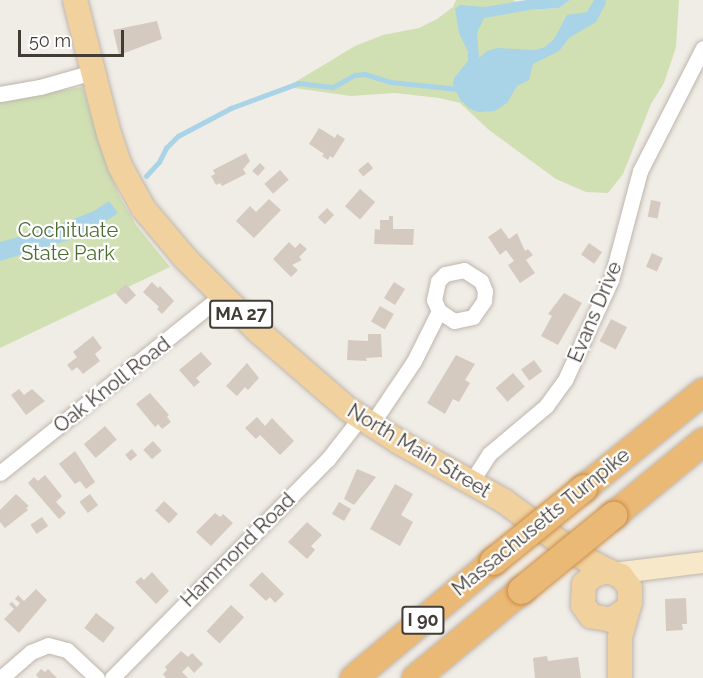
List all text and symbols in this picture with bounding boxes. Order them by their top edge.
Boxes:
scale bar [21,18,128,56]
text: 50 m [29,30,71,51]
park label: Cochituate State Park [18,218,118,265]
street label: Evans Drive [563,258,627,366]
road number: MA 27 [208,299,274,329]
street label: Oak Knoll Road [49,332,175,438]
street label: North Main Street [343,399,495,503]
street label: Massachusetts Turnpike [447,443,635,601]
street label: Hammond Road [176,488,300,612]
road number: I 90 [400,605,446,635]

